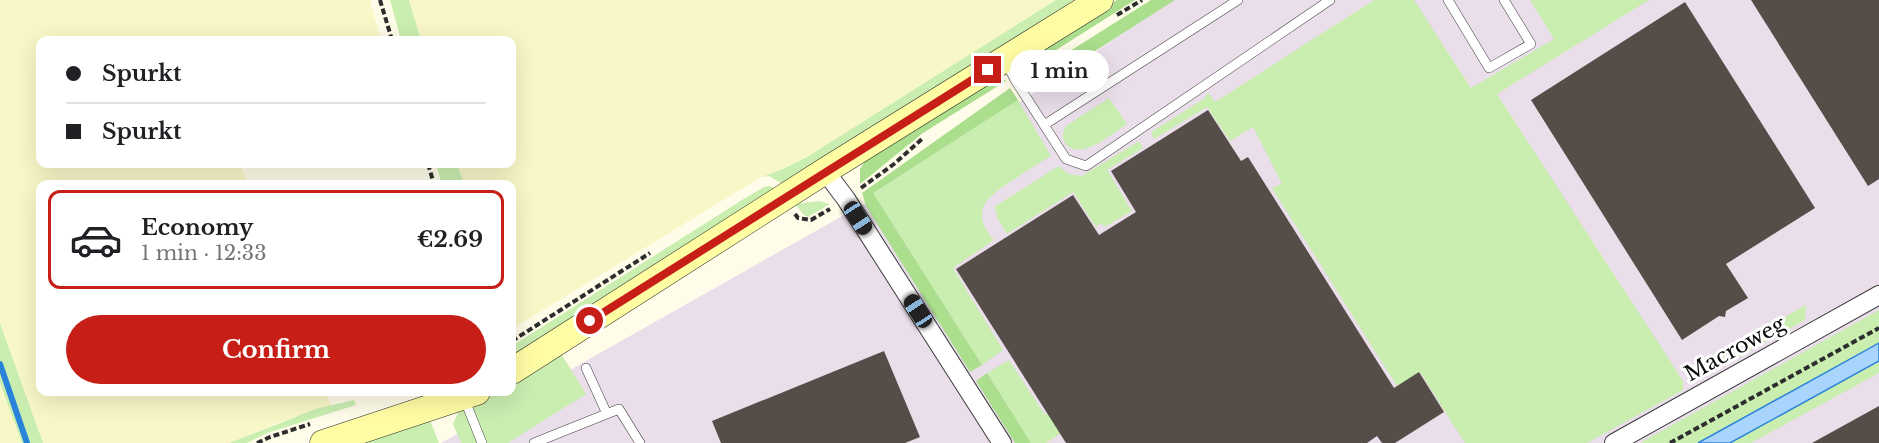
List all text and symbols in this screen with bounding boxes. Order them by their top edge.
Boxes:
callout: 1 min [1009,49,1108,91]
route end [974,56,1001,83]
text: 1 min [1031,59,1088,83]
text: Spurkt [102,60,181,87]
text: Spurkt [102,118,181,145]
car [841,198,875,238]
icon: car [69,213,123,267]
text: Economy [141,214,253,241]
text: €2.69 [417,226,483,253]
text: 1 min · 12:33 [141,241,266,265]
car [901,291,935,331]
route start [576,307,603,334]
street label: Macroweg [1680,311,1790,387]
button: Confirm [66,315,486,384]

